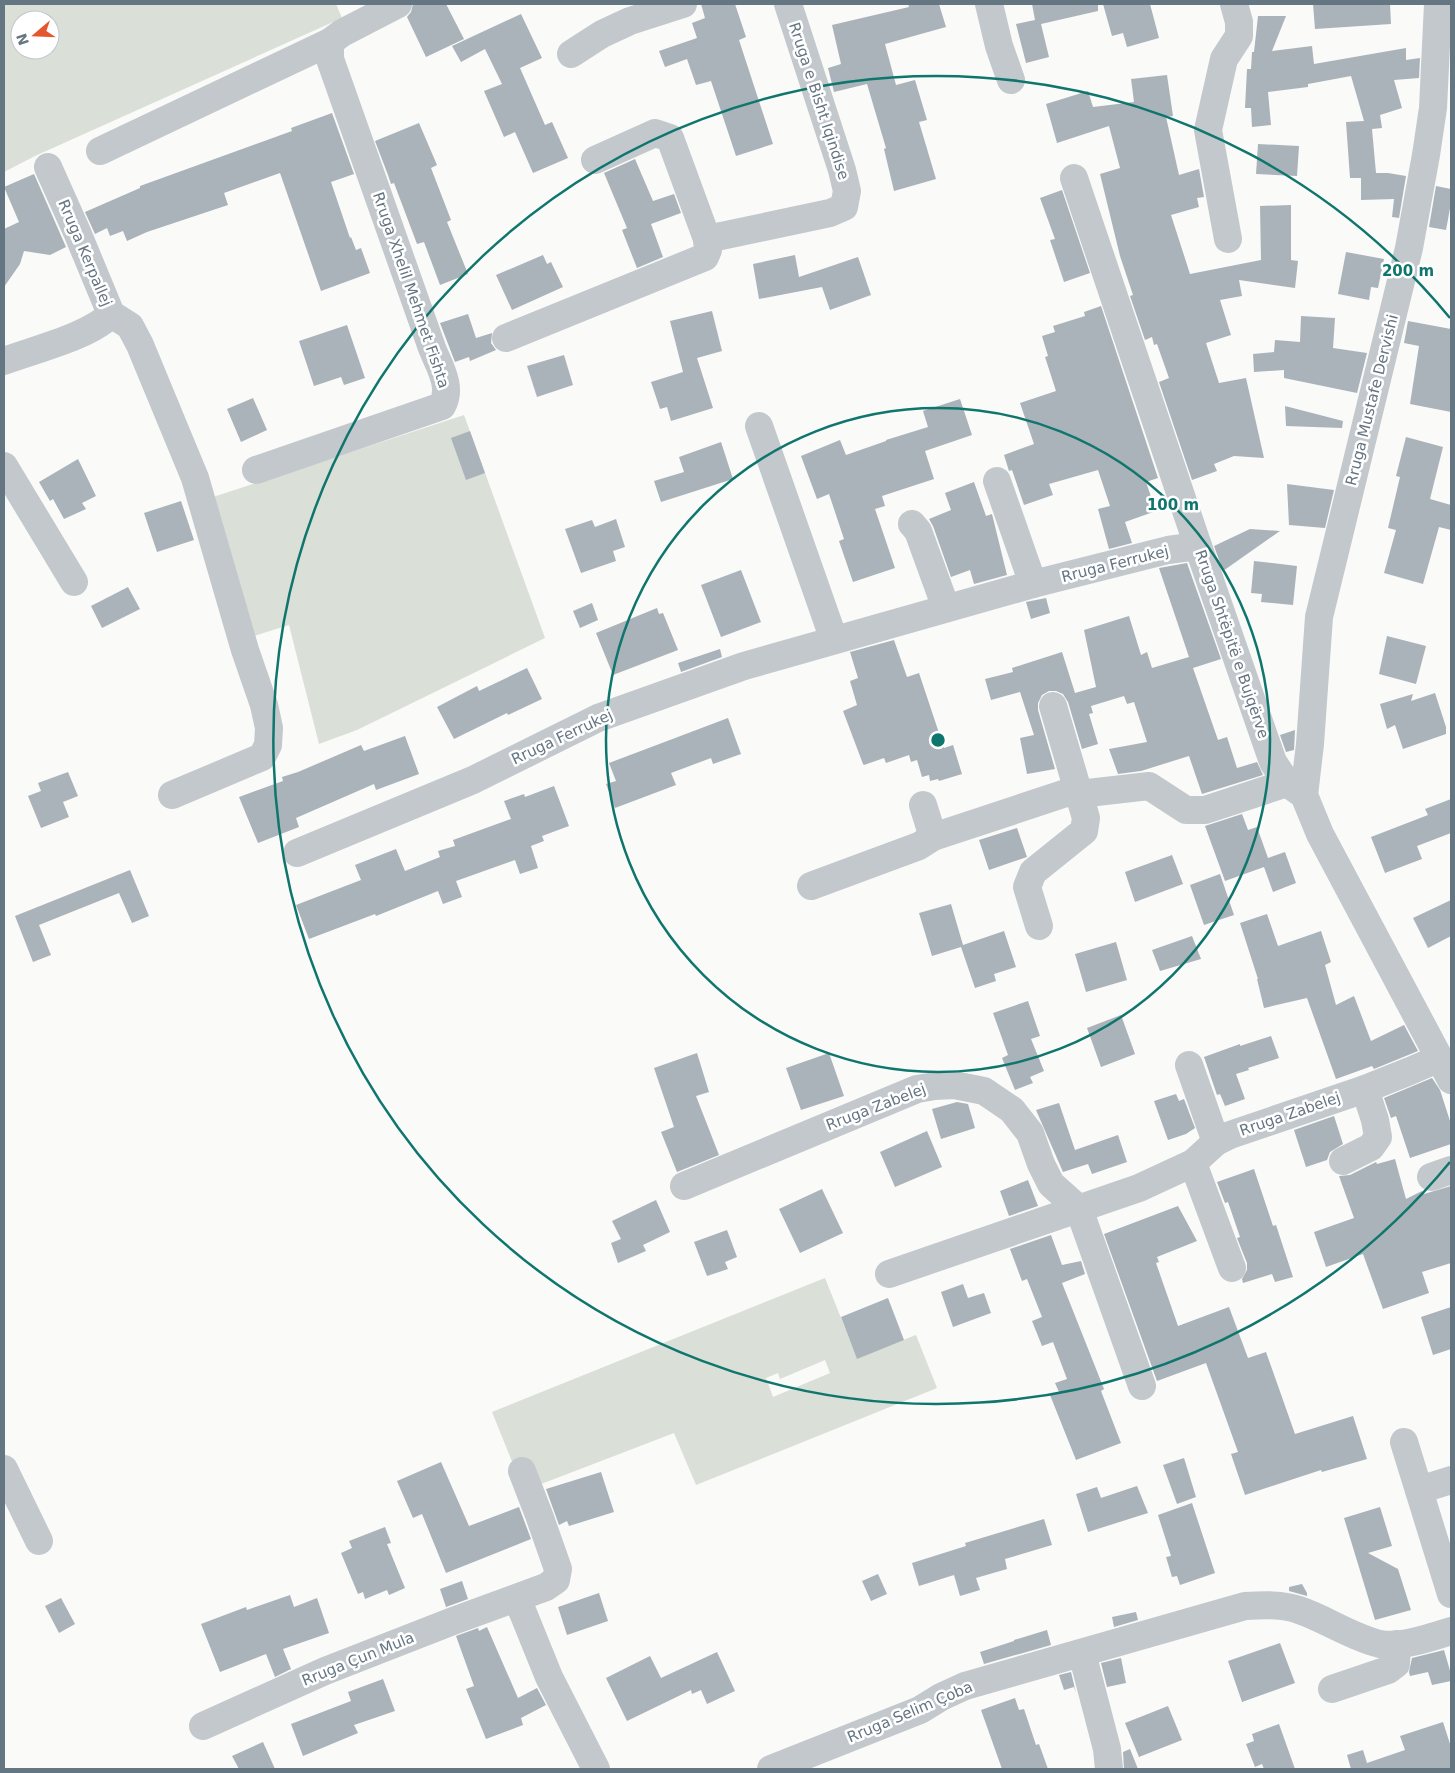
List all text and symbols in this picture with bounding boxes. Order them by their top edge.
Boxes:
north arrow [10,10,60,60]
street label: Rruga e Bisht Iqindise [785,20,853,182]
text: N [13,31,32,47]
street label: Rruga Xhelil Mehmet Fishta [369,190,453,390]
street label: Rruga Kerpallej [54,197,116,309]
text: 200 m [1382,262,1434,280]
street label: Rruga Mustafe Dervishi [1342,313,1402,487]
text: 100 m [1147,496,1199,514]
street label: Rruga Ferrukej [1060,542,1170,586]
street label: Rruga Shtëpitë e Bujqërve [1191,547,1273,741]
street label: Rruga Ferrukej [508,706,616,768]
centre of rings [929,731,947,749]
street label: Rruga Zabelej [824,1080,928,1134]
street label: Rruga Zabelej [1237,1088,1343,1140]
street label: Rruga Çun Mula [299,1628,417,1690]
street label: Rruga Selim Çoba [845,1677,975,1747]

